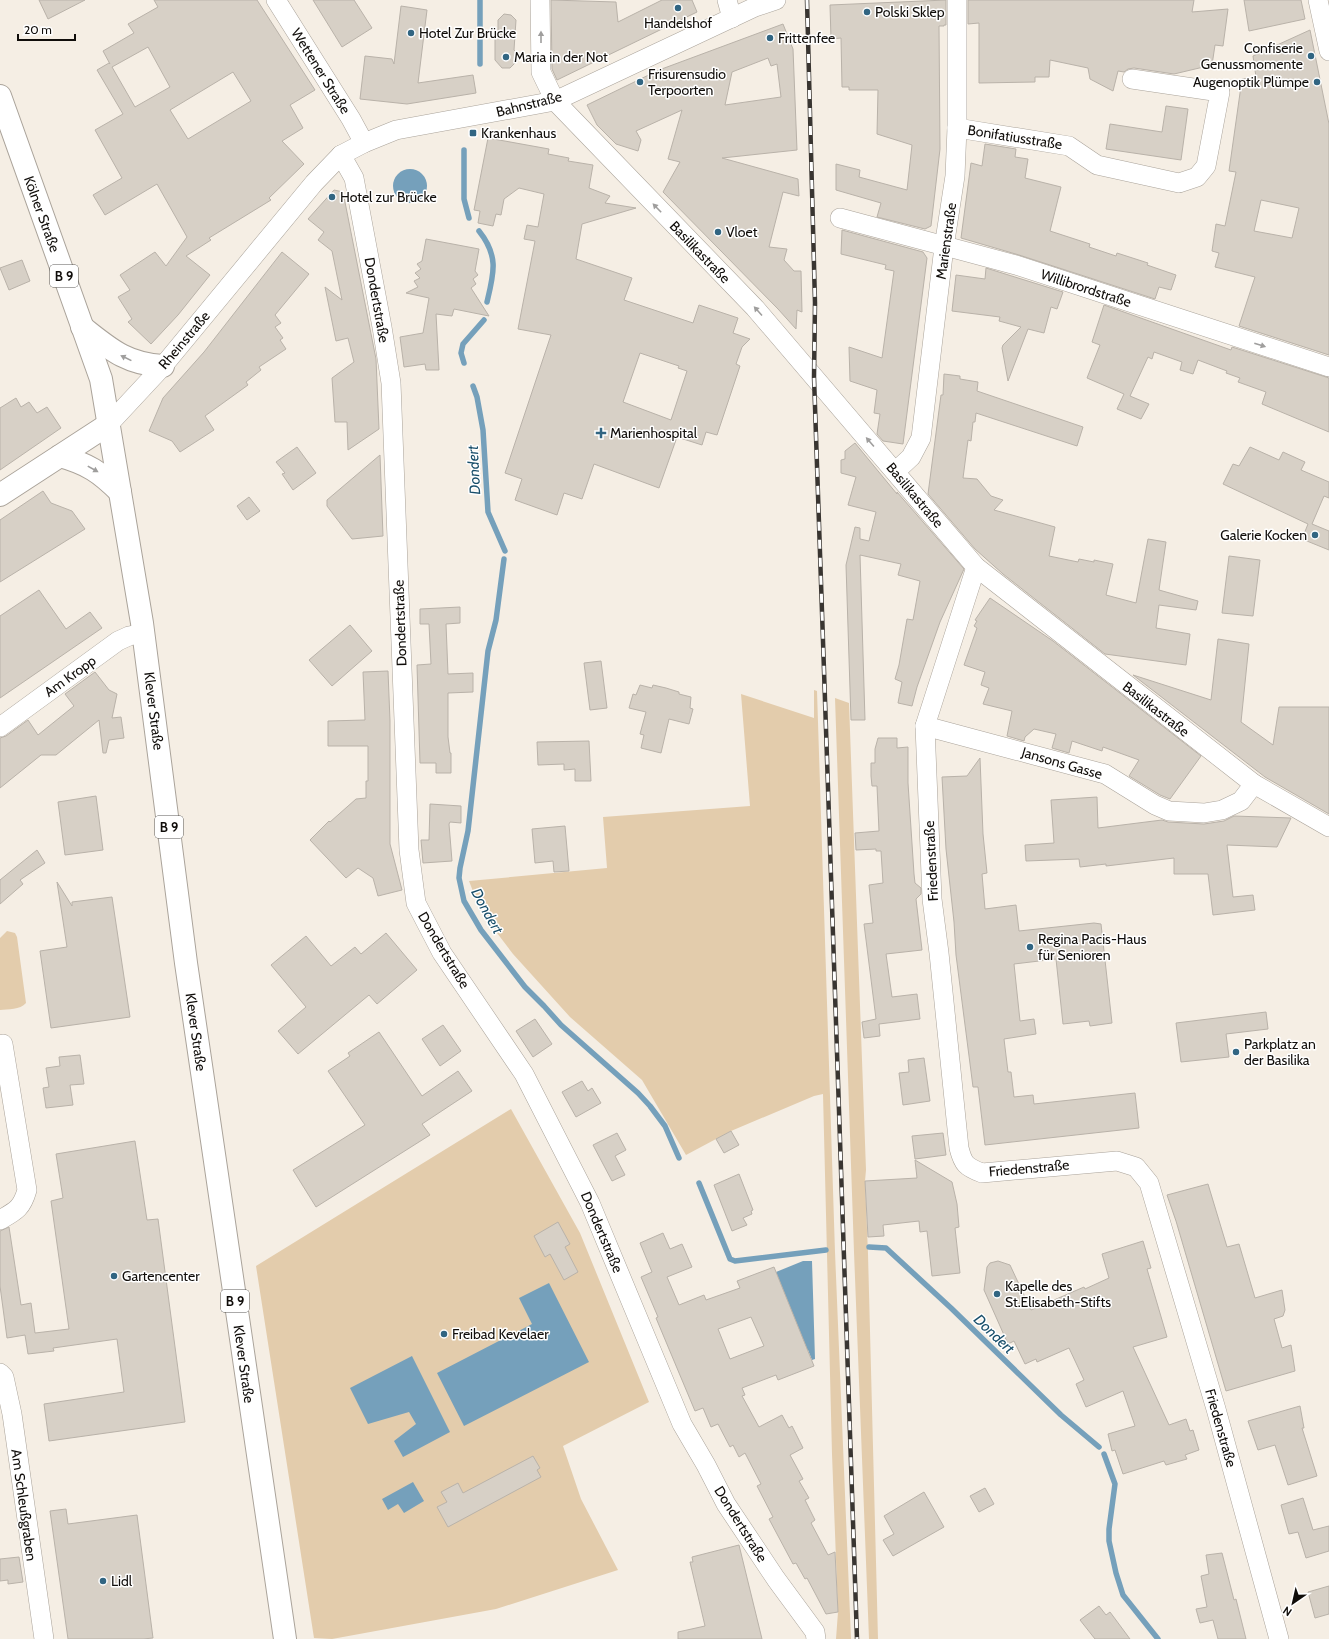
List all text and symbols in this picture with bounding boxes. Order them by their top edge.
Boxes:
marker: Handelshof [673,3,683,13]
place label: Polski Sklep [875,3,945,21]
marker: Polski Sklep [862,7,872,17]
place label: Handelshof [644,14,712,32]
scale bar [18,16,75,42]
text: 20 m [24,22,52,37]
place label: Hotel Zur Brücke [419,24,516,42]
street label: Wettener Straße [287,25,355,117]
marker: Hotel Zur Brücke [406,28,416,38]
place label: Frittenfee [778,29,835,47]
one-way arrow [538,30,544,43]
marker: Frittenfee [765,33,775,43]
place label: Confiserie Genussmomente [1201,39,1303,73]
place label: Maria in der Not [514,48,608,66]
marker: Confiserie Genussmomente [1306,51,1316,61]
marker: Maria in der Not [501,52,511,62]
place label: Frisurensudio Terpoorten [648,65,726,99]
place label: Augenoptik Plümpe [1193,73,1309,91]
marker: Frisurensudio Terpoorten [635,77,645,87]
marker: Augenoptik Plümpe [1312,77,1322,87]
street label: Bahnstraße [494,87,564,121]
street label: Bonifatiusstraße [966,121,1064,153]
place label: Krankenhaus [481,124,556,142]
marker: Krankenhaus [468,128,478,138]
street label: Kölner Straße [20,173,64,255]
place label: Hotel zur Brücke [340,188,437,206]
marker: Hotel zur Brücke [327,192,337,202]
street label: Marienstraße [932,202,960,280]
one-way arrow [653,203,662,213]
street label: Basilikastraße [666,217,734,287]
place label: Vloet [726,223,758,241]
marker: Vloet [713,227,723,237]
street label: Dondertstraße [361,256,393,344]
road number: B 9 [50,265,78,287]
street label: Willibrordstraße [1038,265,1134,311]
one-way arrow [753,306,762,316]
street label: Rheinstraße [154,307,214,373]
one-way arrow [1254,342,1266,348]
one-way arrow [120,355,131,361]
place label: Marienhospital [610,424,698,442]
marker: Marienhospital [595,427,607,439]
one-way arrow [866,436,875,447]
water label: Dondert [464,444,484,495]
street label: Basilikastraße [882,459,948,531]
one-way arrow [87,466,99,472]
place label: Galerie Kocken [1220,526,1307,544]
marker: Galerie Kocken [1310,530,1320,540]
street label: Dondertstraße [389,579,411,667]
street label: Am Kropp [41,651,100,701]
street label: Klever Straße [140,671,168,751]
street label: Basilikastraße [1119,677,1193,741]
street label: Jansons Gasse [1019,743,1104,783]
road number: B 9 [155,816,183,838]
street label: Friedenstraße [920,820,942,902]
water label: Dondert [467,885,507,937]
street label: Dondertstraße [414,908,474,992]
place label: Regina Pacis-Haus für Senioren [1038,930,1147,964]
marker: Regina Pacis-Haus für Senioren [1025,942,1035,952]
street label: Klever Straße [182,992,210,1072]
place label: Parkplatz an der Basilika [1244,1035,1316,1069]
marker: Parkplatz an der Basilika [1231,1047,1241,1057]
street label: Friedenstraße [988,1156,1070,1180]
street label: Dondertstraße [577,1189,627,1275]
place label: Gartencenter [122,1267,200,1285]
marker: Gartencenter [109,1271,119,1281]
place label: Kapelle des St.Elisabeth-Stifts [1005,1277,1111,1311]
marker: Kapelle des St.Elisabeth-Stifts [992,1289,1002,1299]
road number: B 9 [221,1290,249,1312]
water label: Dondert [970,1310,1018,1358]
street label: Klever Straße [230,1324,258,1404]
place label: Freibad Kevelaer [452,1325,549,1343]
marker: Freibad Kevelaer [439,1329,449,1339]
street label: Friedenstraße [1201,1387,1241,1469]
street label: Am Schleußgraben [7,1448,41,1562]
street label: Dondertstraße [710,1483,772,1565]
place label: Lidl [111,1572,133,1590]
marker: Lidl [98,1576,108,1586]
north arrow [1273,1583,1313,1623]
text: N [1280,1603,1295,1619]

